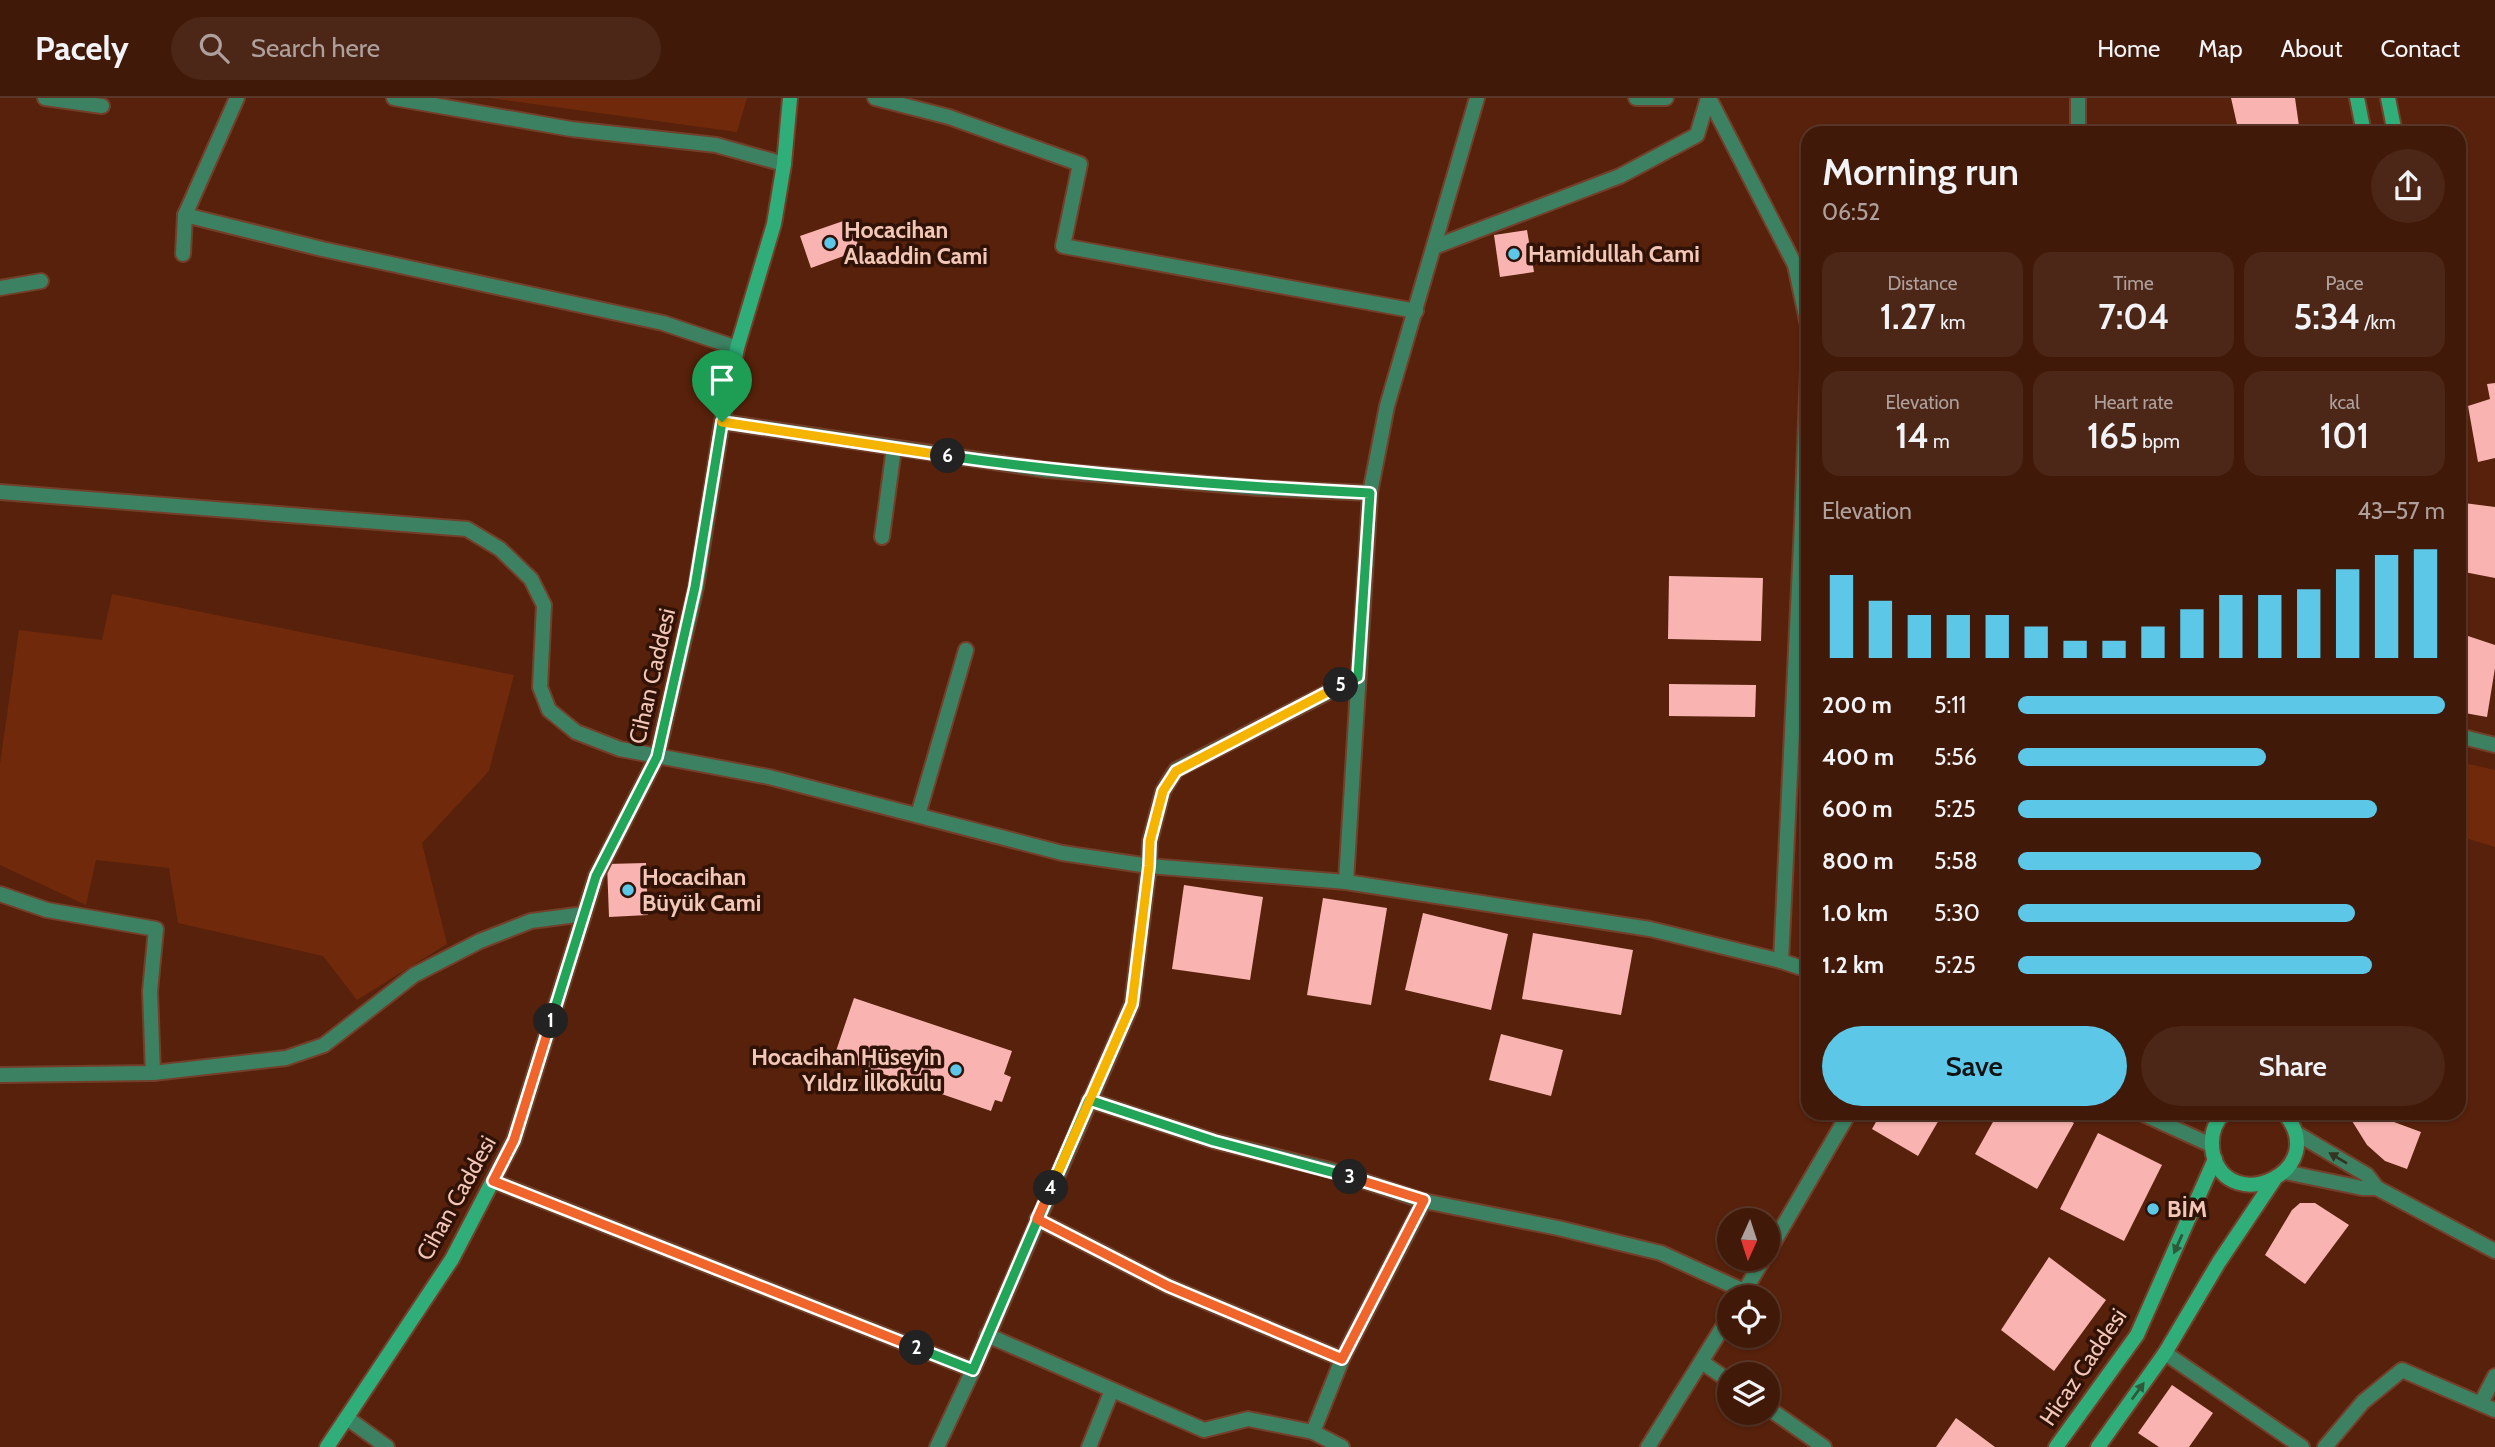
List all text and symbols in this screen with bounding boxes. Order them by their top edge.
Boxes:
search box [171,17,661,80]
text: Pacely [35,28,129,68]
icon: search [195,29,233,67]
text: Search here [251,32,380,64]
text: Home [2097,34,2160,63]
text: Map [2198,34,2243,63]
text: About [2281,34,2343,63]
text: Contact [2381,34,2460,63]
text: Morning run [1822,148,2019,195]
button: share [2371,149,2445,223]
text: 06:52 [1822,198,1880,226]
place label: Hocacihan Alaaddin Cami [844,216,988,270]
marker: Hocacihan Alaaddin Cami [822,235,838,251]
place label: Hamidullah Cami [1528,240,1700,268]
marker: Hamidullah Cami [1506,246,1522,262]
text: Distance [1888,272,1957,295]
text: Time [2113,272,2154,295]
text: Pace [2326,272,2363,295]
text: 1.27 [1880,295,1936,338]
text: 7:04 [2098,295,2169,338]
text: 5:34 [2293,295,2360,338]
text: km [1936,311,1965,334]
text: /km [2360,311,2396,334]
pin [692,350,752,422]
icon: arrive [703,361,741,399]
text: Elevation [1885,391,1960,414]
text: Heart rate [2094,391,2173,414]
text: kcal [2329,391,2360,414]
text: 14 [1895,414,1929,457]
text: 165 [2087,414,2138,457]
text: 101 [2320,414,2369,457]
text: m [1929,430,1950,453]
text: bpm [2138,430,2180,453]
pin: 6 [930,438,965,474]
text: 6 [942,444,953,467]
text: Elevation [1822,497,1912,525]
text: 43–57 m [2357,497,2445,525]
street label: Cihan Caddesi [623,606,681,746]
pin: 5 [1324,668,1358,702]
text: 5 [1335,673,1346,696]
text: 200 m [1822,691,1892,719]
text: 5:11 [1934,691,1966,719]
text: 400 m [1822,743,1894,771]
text: 5:56 [1934,743,1977,771]
text: 600 m [1822,795,1893,823]
text: 5:25 [1934,795,1976,823]
text: 800 m [1822,847,1894,875]
text: 5:58 [1934,847,1978,875]
place label: Hocacihan Büyük Cami [642,863,761,917]
marker: Hocacihan Büyük Cami [620,882,636,898]
text: 1.0 km [1822,899,1888,927]
text: 5:30 [1934,899,1980,927]
text: 1.2 km [1822,951,1884,979]
text: 5:25 [1934,951,1976,979]
pin: 1 [534,1004,568,1038]
text: 1 [547,1009,554,1032]
button: Save [1822,1026,2127,1106]
button: Share [2141,1026,2445,1106]
place label: Hocacihan Hüseyin Yıldız İlkokulu [751,1043,942,1097]
marker: Hocacihan Hüseyin Yıldız İlkokulu [948,1062,964,1078]
street label: Cihan Caddesi [410,1131,502,1265]
one-way arrow [2329,1152,2348,1165]
pin: 3 [1332,1160,1368,1194]
text: 3 [1344,1165,1355,1188]
pin: 4 [1034,1170,1068,1206]
text: 4 [1045,1176,1056,1199]
place label: BİM [2167,1195,2207,1223]
marker: BİM [2145,1201,2161,1217]
north arrow [1717,1208,1780,1270]
map controls [1717,1208,1780,1425]
one-way arrow [2172,1234,2184,1254]
button: locate [1717,1285,1780,1348]
street label: Hicaz Caddesi [2034,1303,2132,1431]
pin: 2 [900,1330,934,1366]
text: 2 [911,1336,922,1359]
button: layers [1717,1362,1780,1425]
one-way arrow [2130,1383,2145,1401]

